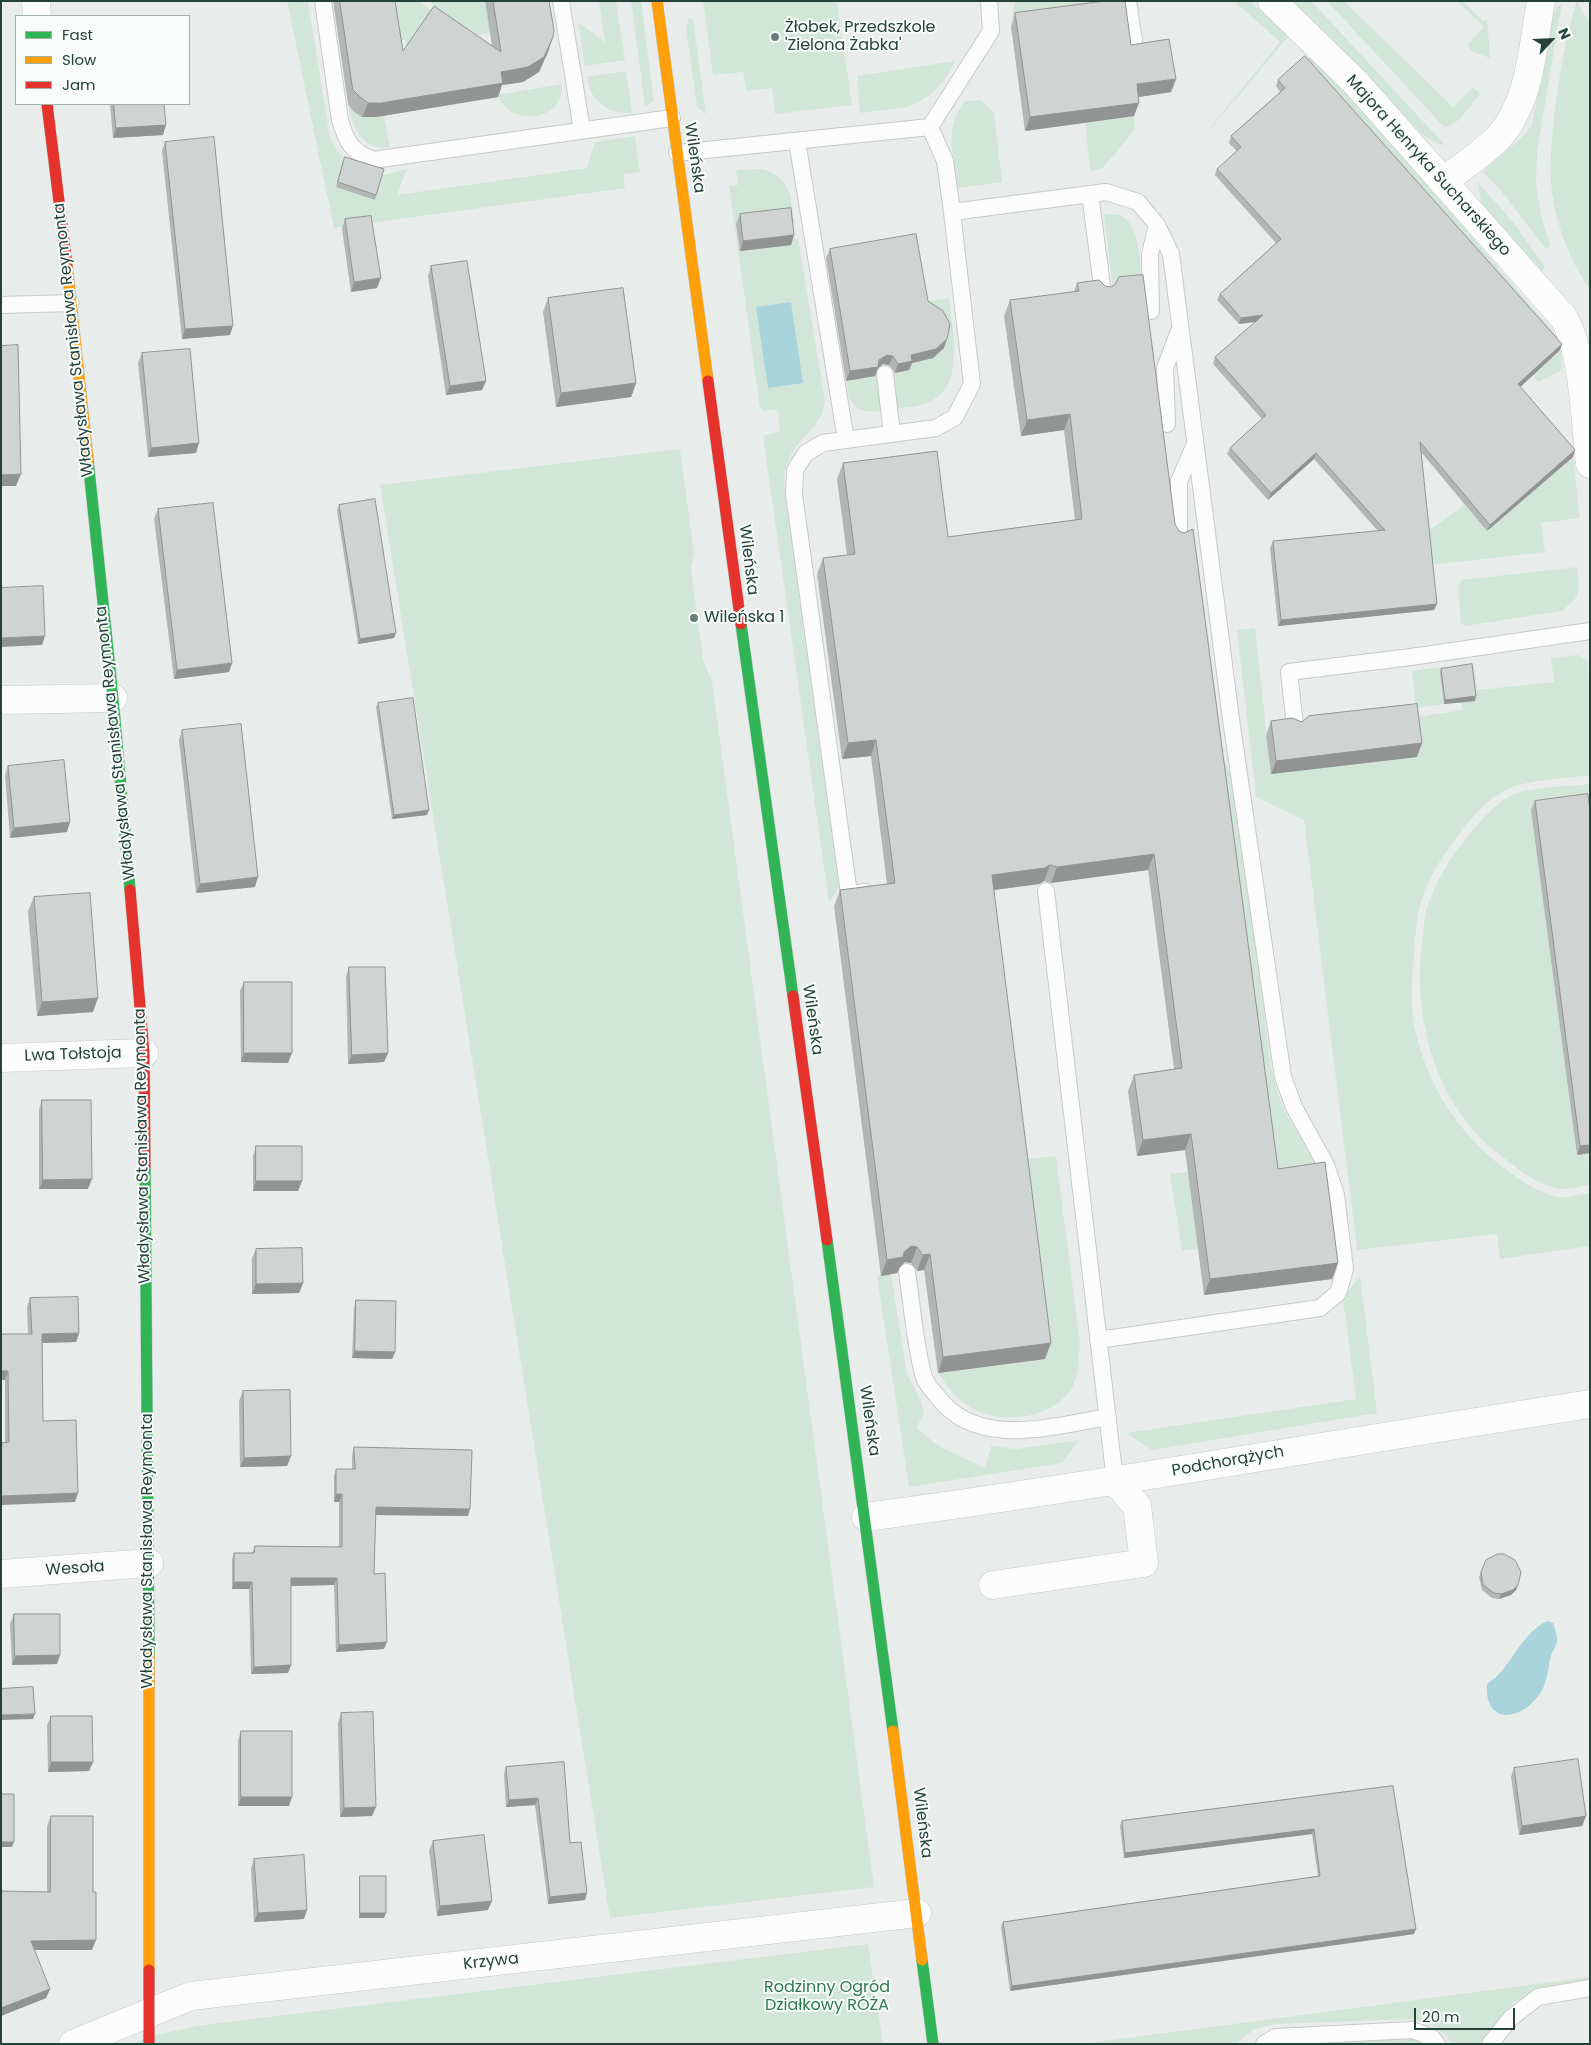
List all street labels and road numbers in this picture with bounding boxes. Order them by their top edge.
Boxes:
street label: Majora Henryka Sucharskiego [1341,71,1515,261]
street label: Wileńska [680,121,708,195]
street label: Władysława Stanisława Reymonta [50,202,98,478]
street label: Wileńska [734,524,762,596]
street label: Władysława Stanisława Reymonta [92,605,140,881]
street label: Wileńska [798,983,826,1057]
street label: Władysława Stanisława Reymonta [131,1008,155,1284]
street label: Lwa Tołstoja [24,1044,122,1066]
street label: Wileńska [855,1384,883,1458]
street label: Władysława Stanisława Reymonta [138,1413,158,1689]
street label: Podchorążych [1170,1443,1286,1481]
street label: Wesoła [45,1557,105,1581]
street label: Wileńska [908,1787,936,1859]
street label: Krzywa [462,1950,520,1974]

